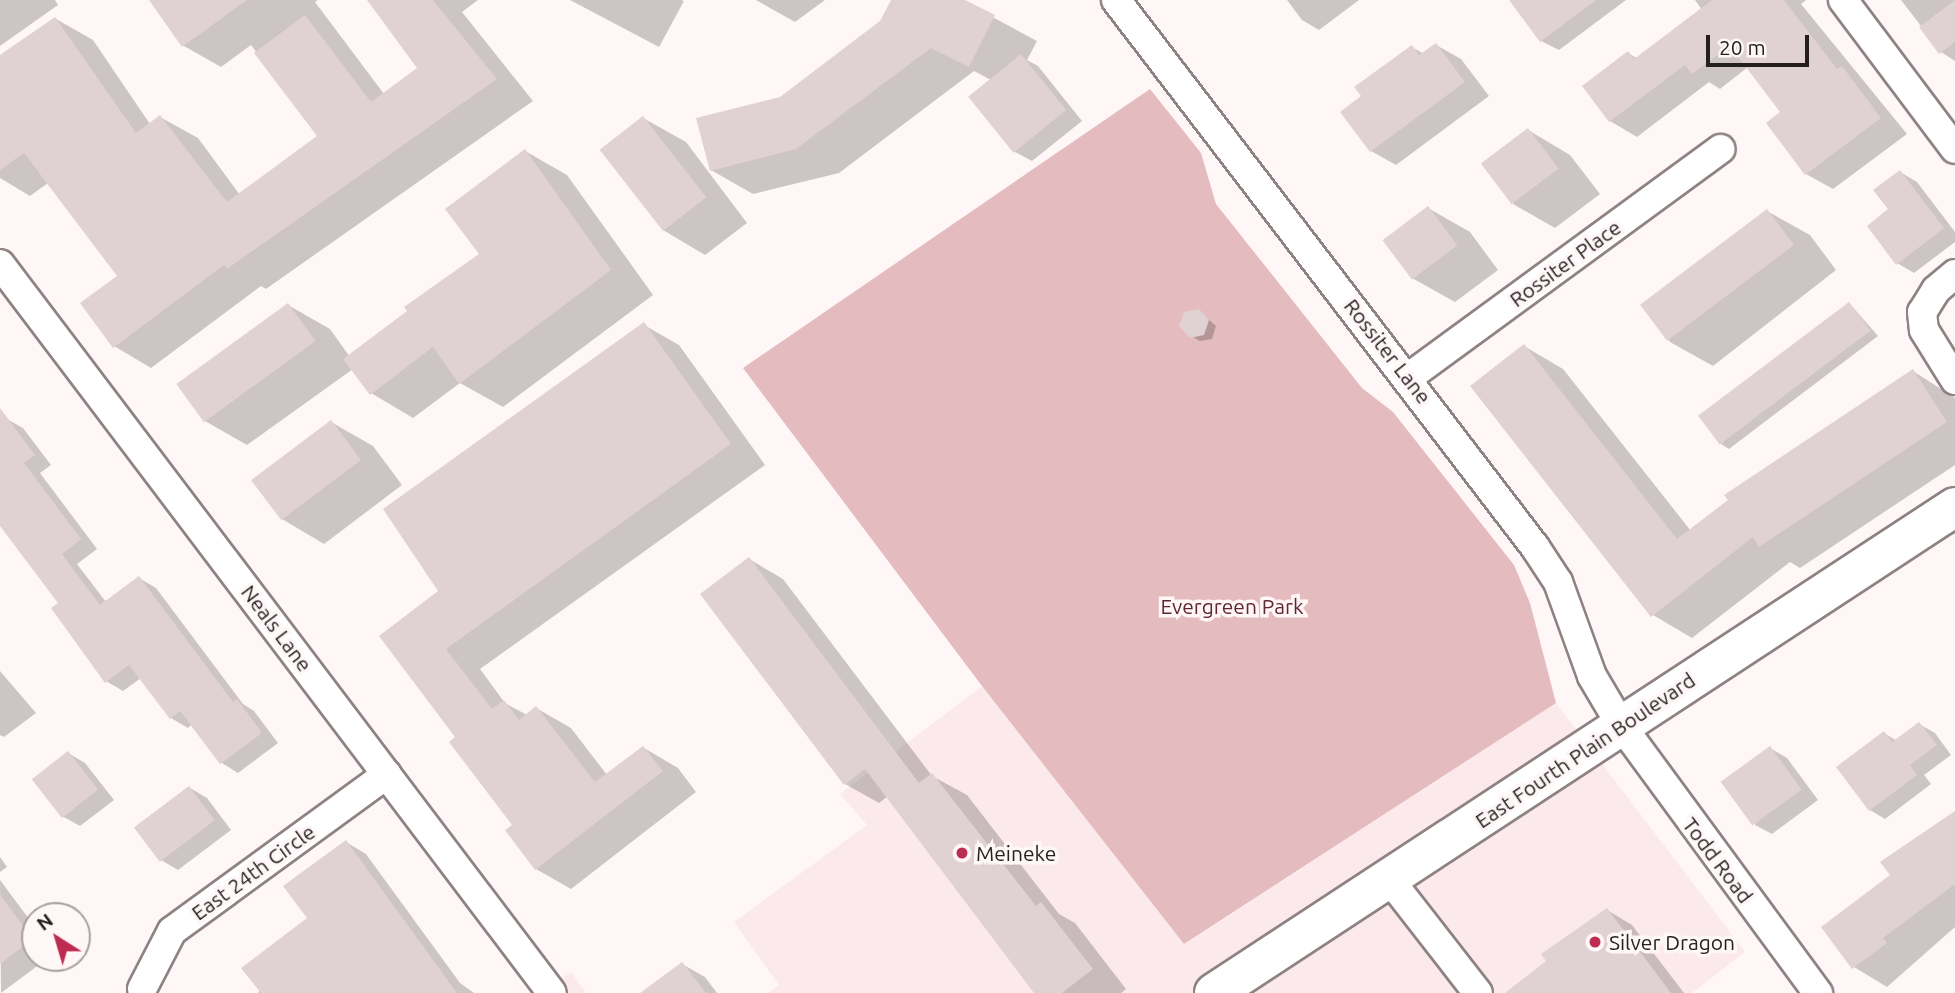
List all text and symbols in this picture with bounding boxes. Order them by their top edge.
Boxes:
scale bar [1710,21,1813,65]
text: 20 m [1719,35,1766,59]
street label: Rossiter Place [1504,214,1626,312]
street label: Rossiter Lane [1339,293,1437,409]
street label: Neals Lane [236,580,318,676]
park label: Evergreen Park [1161,593,1303,619]
street label: East Fourth Plain Boulevard [1470,667,1700,833]
street label: Todd Road [1678,812,1758,908]
street label: East 24th Circle [186,819,320,925]
place label: Meineke [976,840,1056,866]
marker: Meineke [954,845,970,861]
north arrow [21,902,91,972]
text: N [32,909,57,935]
place label: Silver Dragon [1609,929,1735,955]
marker: Silver Dragon [1587,934,1603,950]

